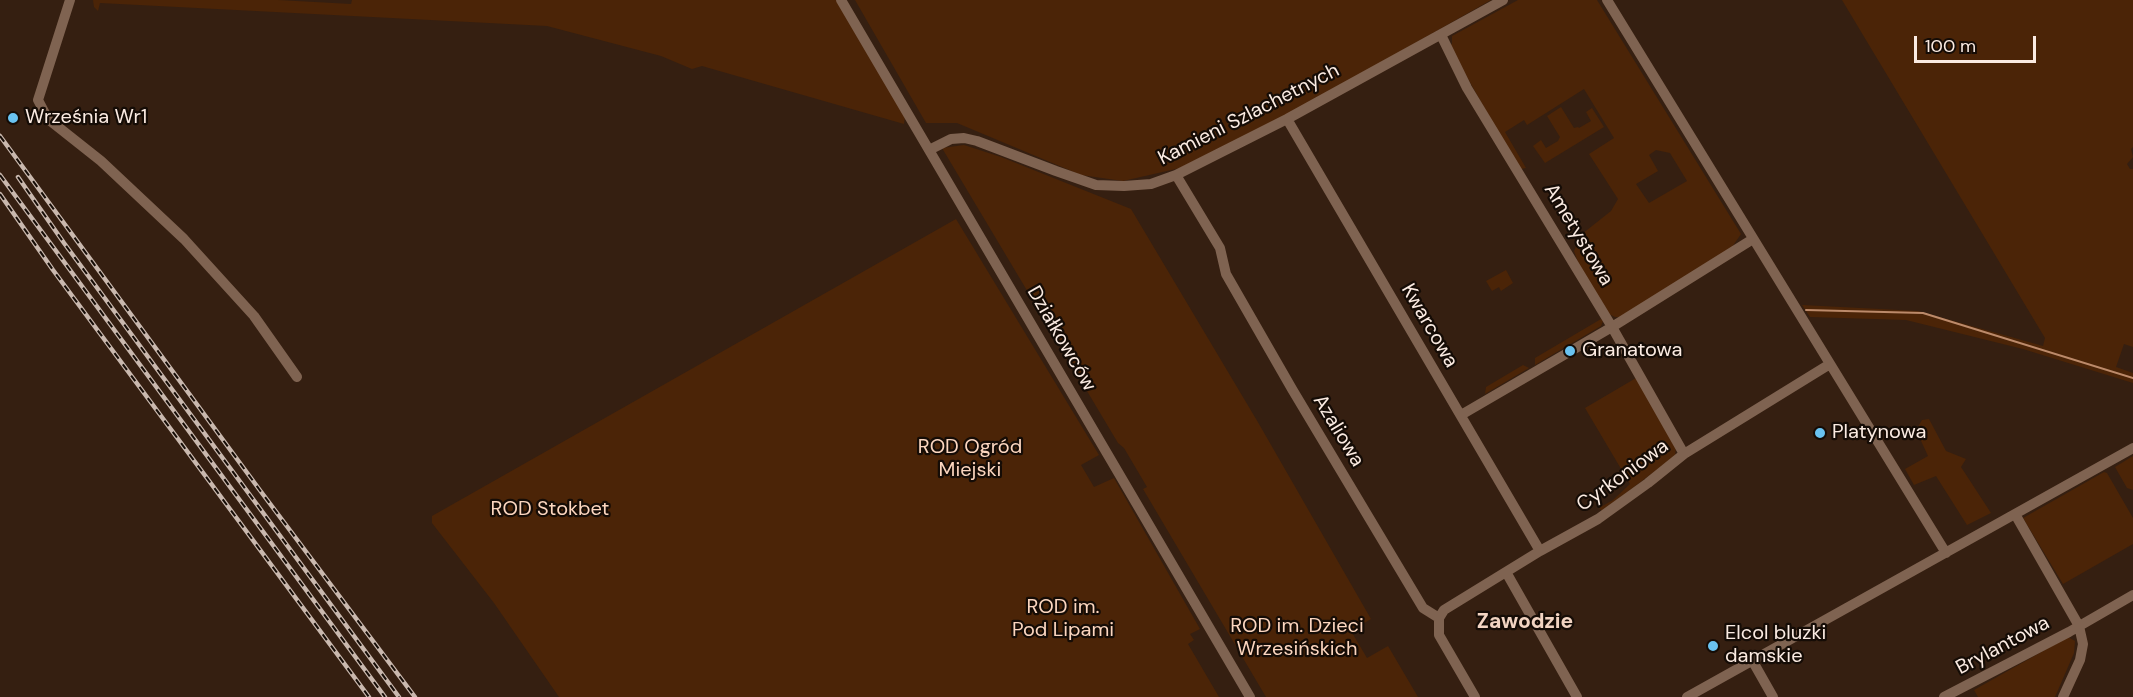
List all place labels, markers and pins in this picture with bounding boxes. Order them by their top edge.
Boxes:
place label: Września Wr1 [25,106,147,130]
marker: Września Wr1 [6,111,20,125]
place label: Granatowa [1582,339,1682,363]
marker: Granatowa [1563,344,1577,358]
place label: Platynowa [1832,421,1926,445]
marker: Platynowa [1813,426,1827,440]
place label: Elcol bluzki damskie [1725,622,1826,669]
marker: Elcol bluzki damskie [1706,639,1720,653]

